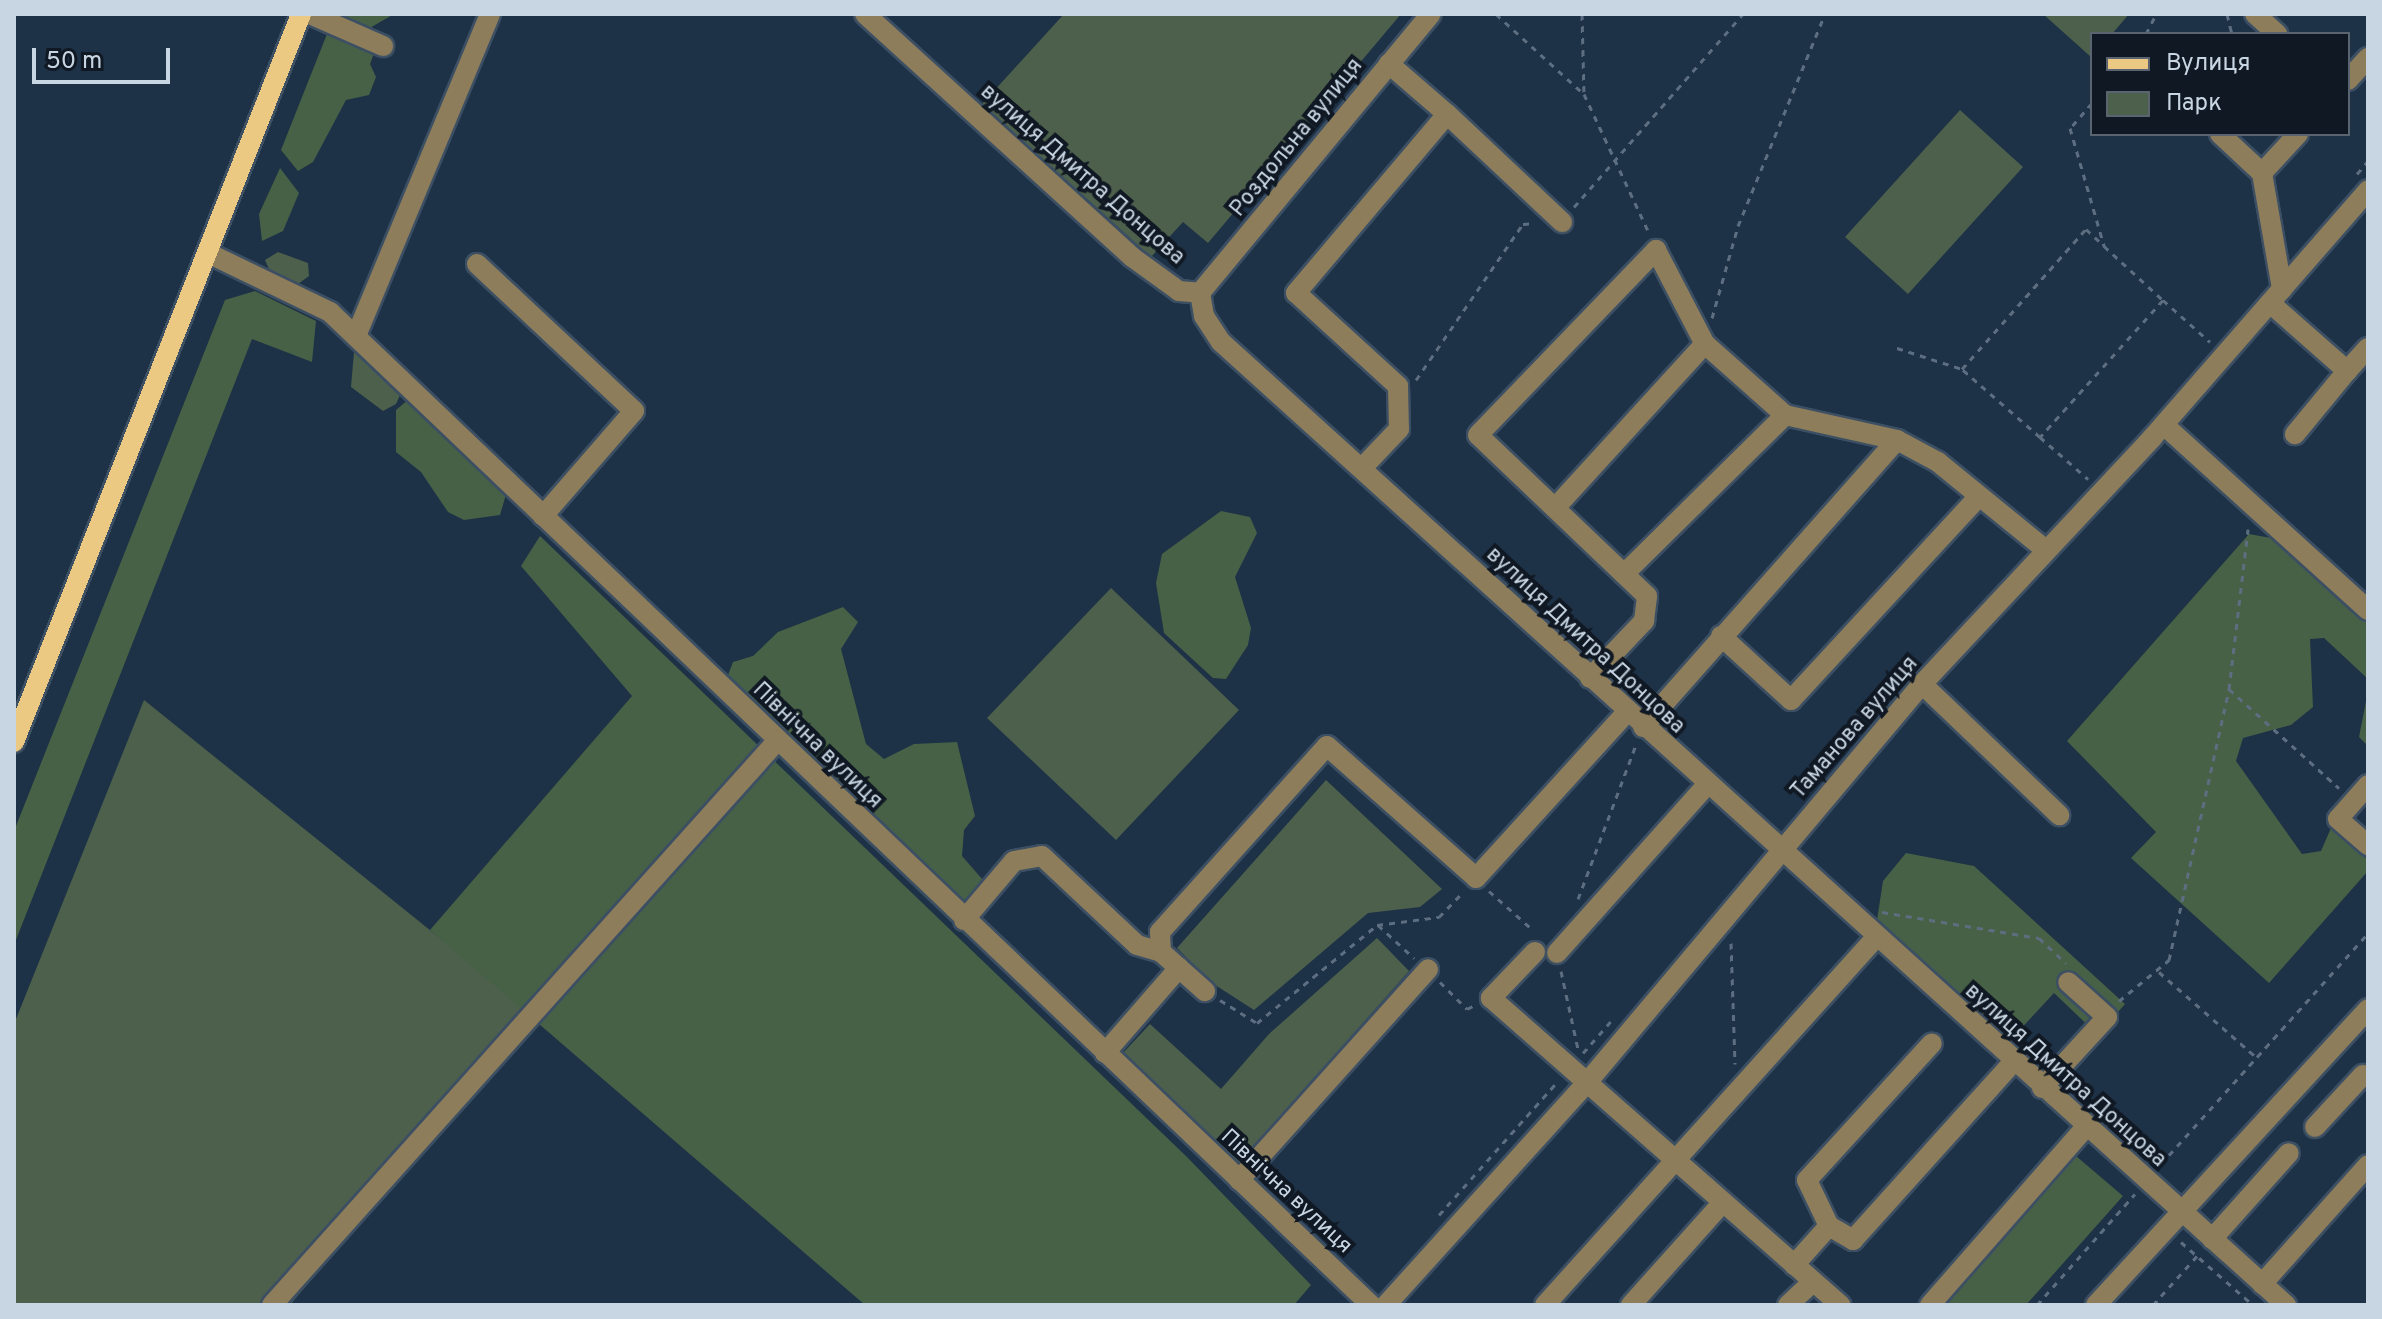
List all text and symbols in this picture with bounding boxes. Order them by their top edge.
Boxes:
scale bar [36,32,174,82]
legend [2090,32,2350,136]
text: 50 m [46,47,102,77]
text: Вулиця [2166,49,2250,79]
street label: Роздольна вулиця [1225,54,1369,222]
street label: вулиця Дмитра Донцова [975,79,1189,271]
text: Парк [2166,89,2222,119]
street label: вулиця Дмитра Донцова [1480,542,1690,740]
street label: Таманова вулиця [1786,651,1924,805]
street label: Північна вулиця [747,677,887,815]
street label: вулиця Дмитра Донцова [1959,979,2171,1173]
street label: Північна вулиця [1215,1124,1357,1260]

